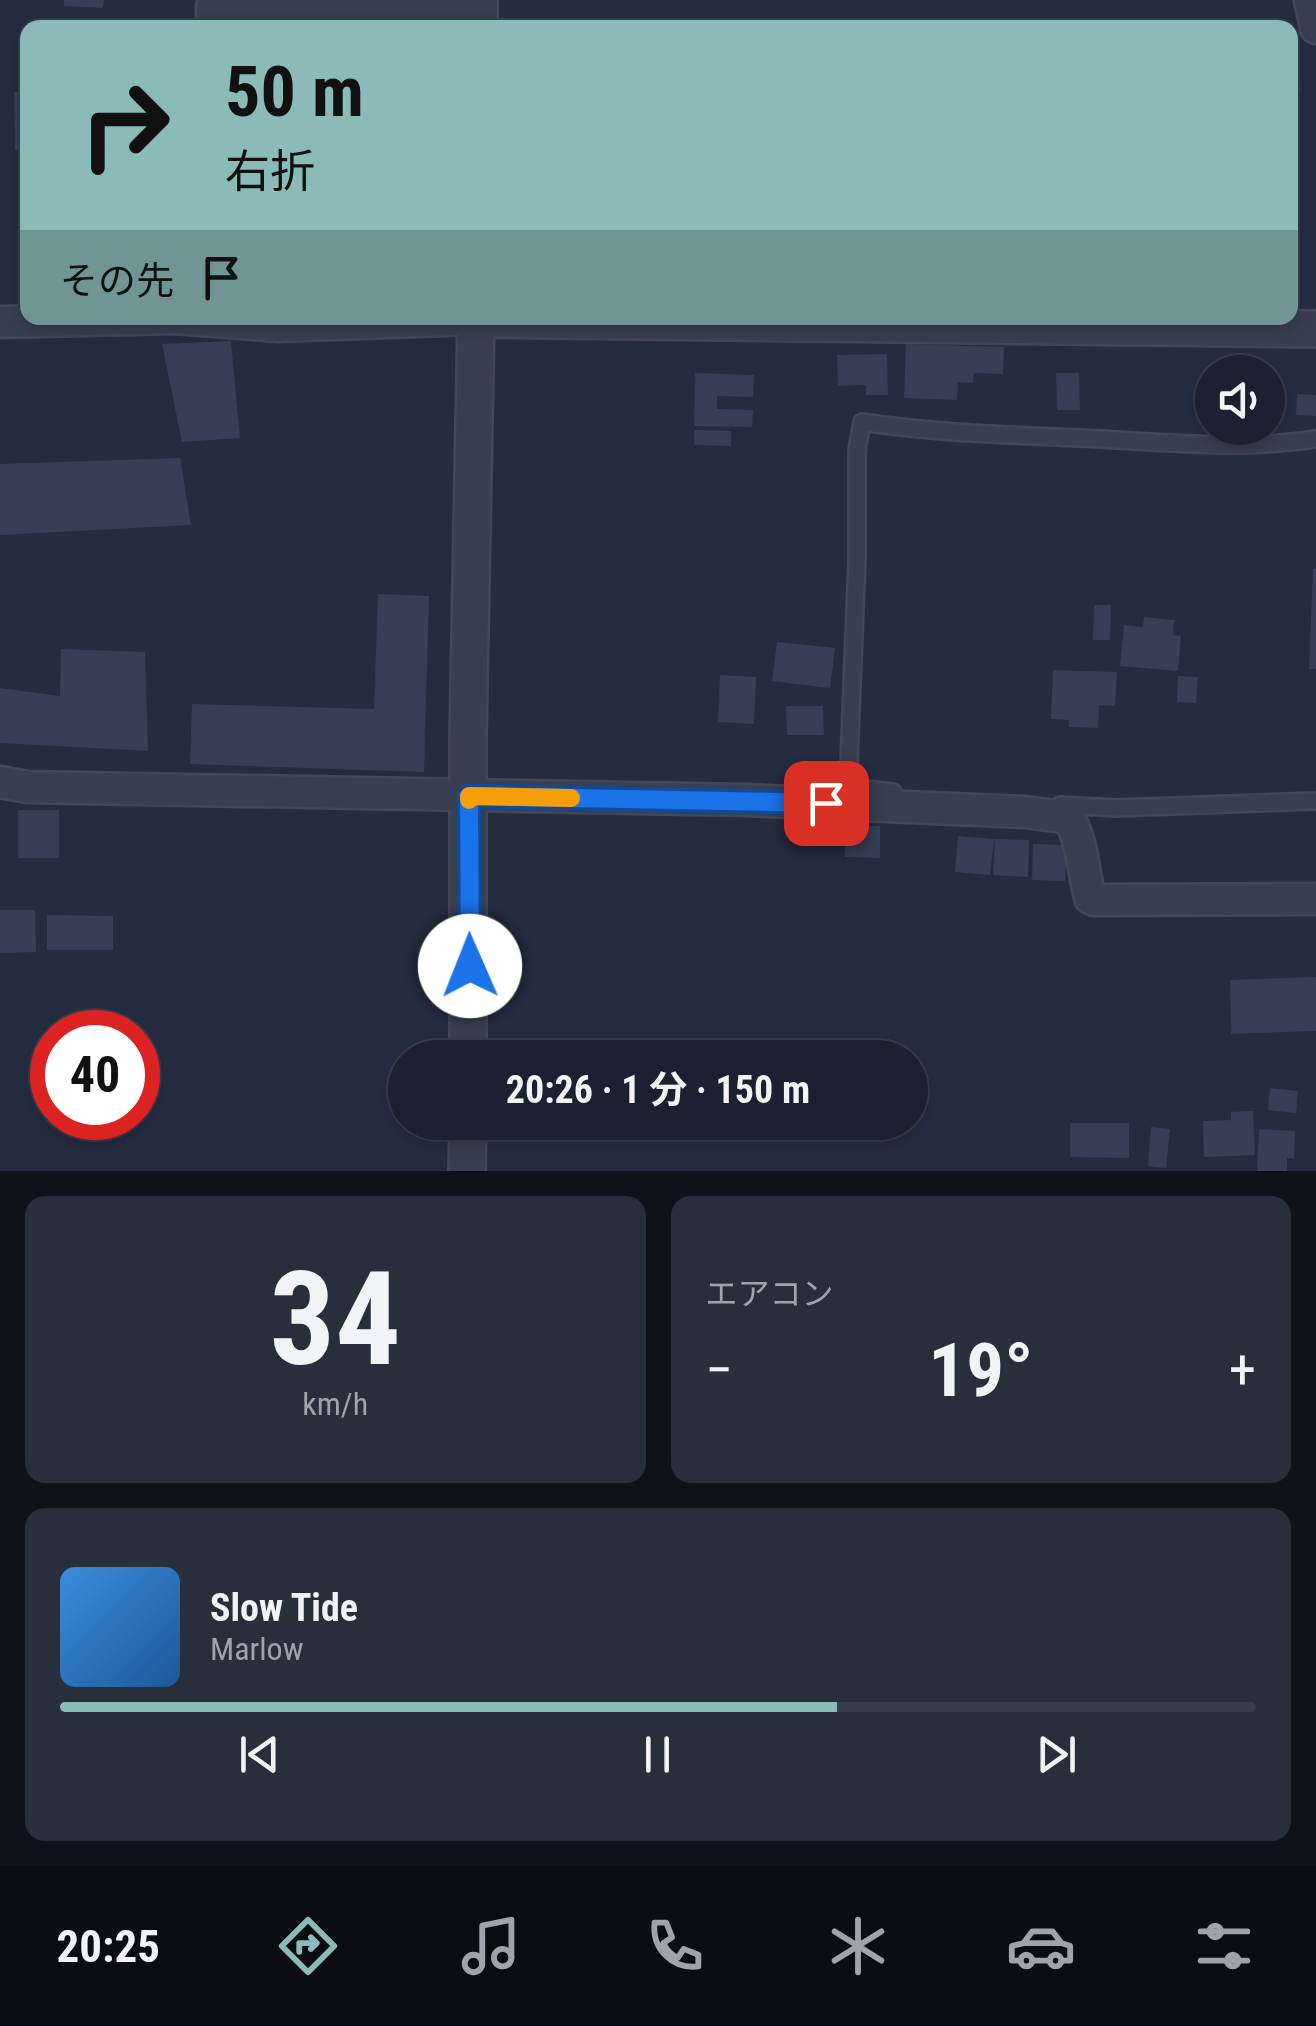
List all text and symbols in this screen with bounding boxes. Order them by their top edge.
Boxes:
text: 50 m [225,51,364,133]
icon: right [60,60,190,190]
text: 右折 [225,145,315,198]
icon: arrive [194,250,249,305]
text: その先 [60,259,174,303]
map controls [1195,355,1285,445]
button: sound [1195,355,1285,445]
pin [784,761,869,846]
icon: arrive [799,776,854,831]
position arrow [418,914,522,1018]
speed limit sign: 40 [30,1010,160,1140]
text: 20:26 · 1 分 · 150 m [506,1068,810,1112]
text: 34 [270,1243,401,1396]
text: エアコン [706,1275,834,1313]
text: 19° [928,1326,1033,1414]
text: − [706,1338,733,1402]
text: + [1229,1338,1256,1402]
text: km/h [302,1385,368,1423]
text: Slow Tide [210,1586,358,1630]
text: Marlow [210,1630,303,1668]
icon: previous [232,1727,287,1782]
icon: pause [630,1727,685,1782]
icon: next [1029,1727,1084,1782]
icon: directions [273,1911,343,1981]
icon: music [456,1911,526,1981]
icon: phone [640,1911,710,1981]
icon: climate [823,1911,893,1981]
icon: car [1006,1911,1076,1981]
icon: filters [1189,1911,1259,1981]
text: 20:25 [57,1920,160,1973]

